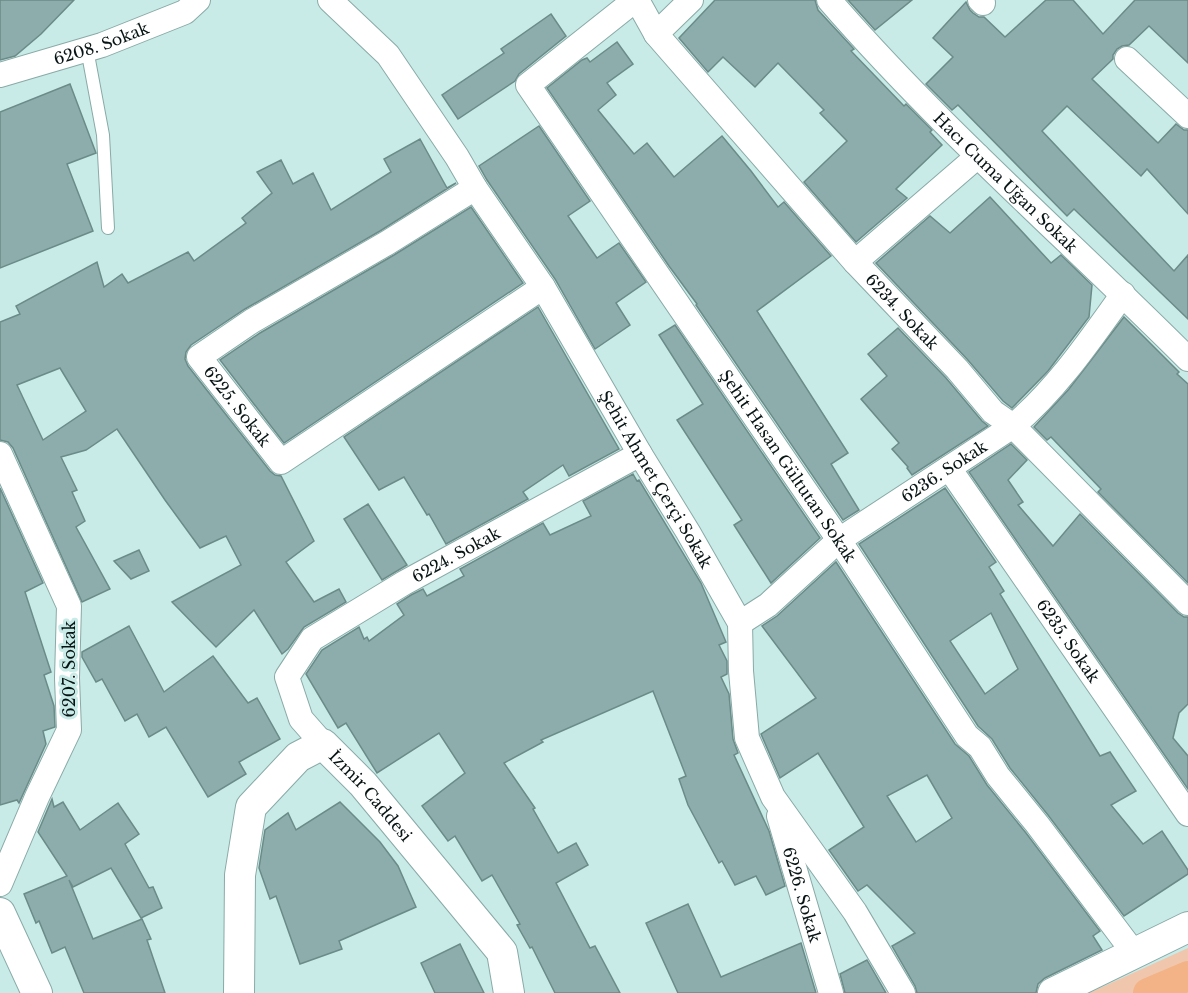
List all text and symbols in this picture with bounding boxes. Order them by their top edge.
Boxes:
street label: 6208. Sokak [51,17,152,69]
street label: Hacı Cuma Uğan Sokak [929,108,1082,257]
street label: 6234. Sokak [861,269,943,354]
street label: 6225. Sokak [200,362,275,451]
street label: Şehit Hasan Gültutan Sokak [716,366,861,566]
street label: Şehit Ahmet Çerçi Sokak [595,387,717,572]
street label: 6236. Sokak [897,436,991,507]
street label: 6224. Sokak [408,522,504,587]
street label: 6235. Sokak [1033,595,1104,687]
street label: 6207. Sokak [59,620,79,717]
street label: İzmir Caddesi [325,746,417,846]
street label: 6226. Sokak [779,845,826,945]

